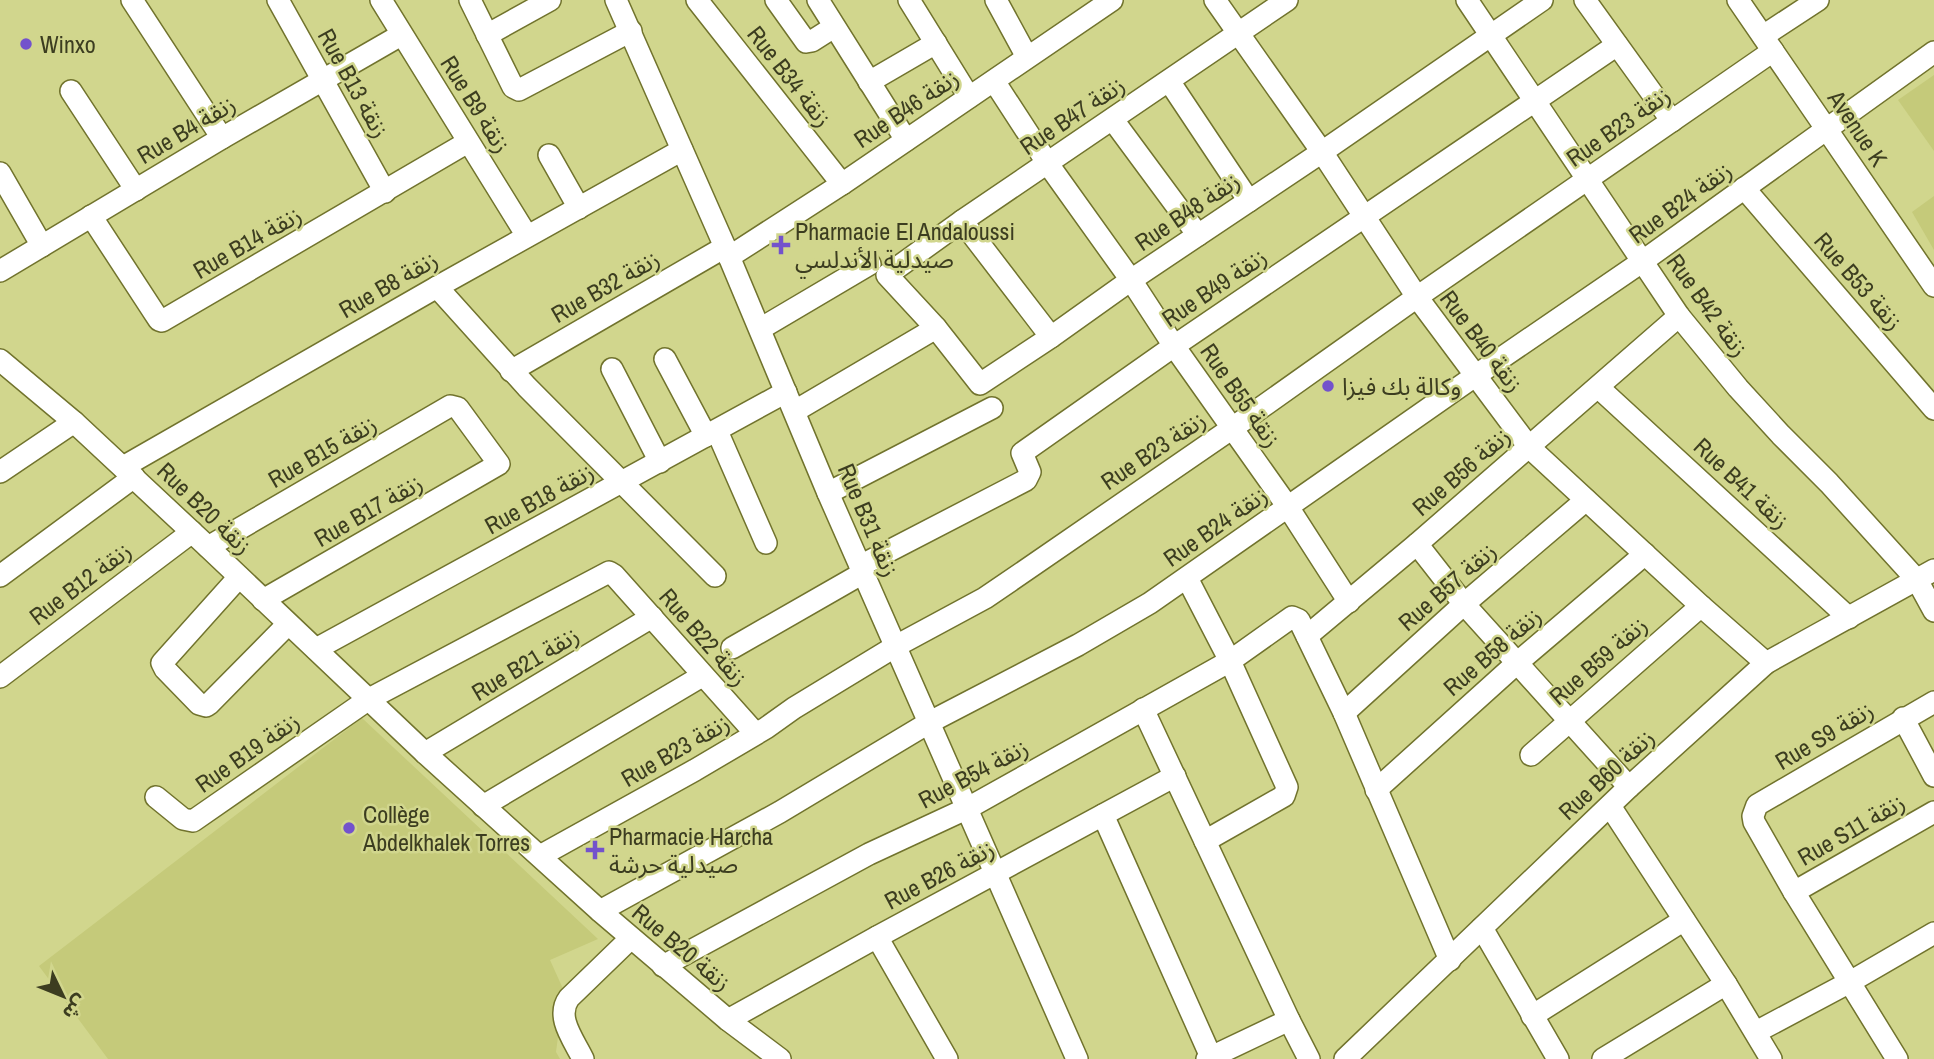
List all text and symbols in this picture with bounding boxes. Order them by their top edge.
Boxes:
street label: Rue B34 زنقة [740,19,840,133]
street label: Rue B13 زنقة [311,23,397,143]
place label: Winxo [40,28,96,60]
marker: Winxo [18,36,34,52]
street label: Rue B9 زنقة [433,49,519,159]
street label: Rue B46 زنقة [847,61,965,155]
street label: Rue B47 زنقة [1013,68,1131,162]
street label: Rue B23 زنقة [1560,78,1676,174]
street label: Avenue K [1820,83,1895,172]
street label: Rue B4 زنقة [131,87,241,171]
street label: Rue B24 زنقة [1622,154,1738,250]
street label: Rue B48 زنقة [1128,164,1246,258]
street label: Rue B14 زنقة [187,198,307,286]
place label: Pharmacie El Andaloussi صيدلية الأندلسي [795,215,1015,279]
street label: Rue B53 زنقة [1808,225,1910,337]
marker: Pharmacie El Andaloussi صيدلية الأندلسي [773,237,789,253]
street label: Rue B49 زنقة [1155,240,1273,334]
street label: Rue B32 زنقة [545,242,665,330]
street label: Rue B8 زنقة [333,243,443,325]
street label: Rue B42 زنقة [1660,247,1756,363]
street label: Rue B40 زنقة [1433,283,1531,399]
street label: Rue B55 زنقة [1193,337,1289,453]
place label: وكالة بك فيزا [1342,370,1461,402]
marker: وكالة بك فيزا [1320,378,1336,394]
street label: Rue B23 زنقة [1094,403,1212,497]
street label: Rue B15 زنقة [262,407,382,495]
street label: Rue B56 زنقة [1405,420,1517,522]
street label: Rue B41 زنقة [1687,430,1797,536]
street label: Rue B20 زنقة [151,455,259,561]
street label: Rue B18 زنقة [479,455,599,541]
street label: Rue B31 زنقة [831,458,907,582]
street label: Rue B17 زنقة [308,466,428,554]
street label: Rue B24 زنقة [1157,478,1273,574]
street label: Rue B12 زنقة [22,534,138,632]
street label: Rue B57 زنقة [1391,535,1503,637]
street label: Rue B22 زنقة [653,581,755,693]
street label: Rue B58 زنقة [1436,600,1548,702]
street label: Rue B59 زنقة [1542,609,1654,711]
street label: Rue B21 زنقة [465,618,585,708]
street label: Rue S9 زنقة [1769,693,1879,777]
street label: Rue B19 زنقة [189,704,305,800]
street label: Rue B23 زنقة [615,706,735,794]
street label: Rue B60 زنقة [1551,721,1661,827]
street label: Rue B54 زنقة [912,731,1034,815]
street label: Rue S11 زنقة [1792,785,1910,873]
place label: Collège Abdelkhalek Torres [362,798,530,858]
marker: Collège Abdelkhalek Torres [341,820,357,836]
place label: Pharmacie Harcha صيدلية حرشة [609,820,773,880]
street label: Rue B26 زنقة [878,832,1000,916]
marker: Pharmacie Harcha صيدلية حرشة [587,842,603,858]
street label: Rue B20 زنقة [626,896,738,998]
north arrow [28,961,98,1031]
text: ش [57,989,94,1026]

